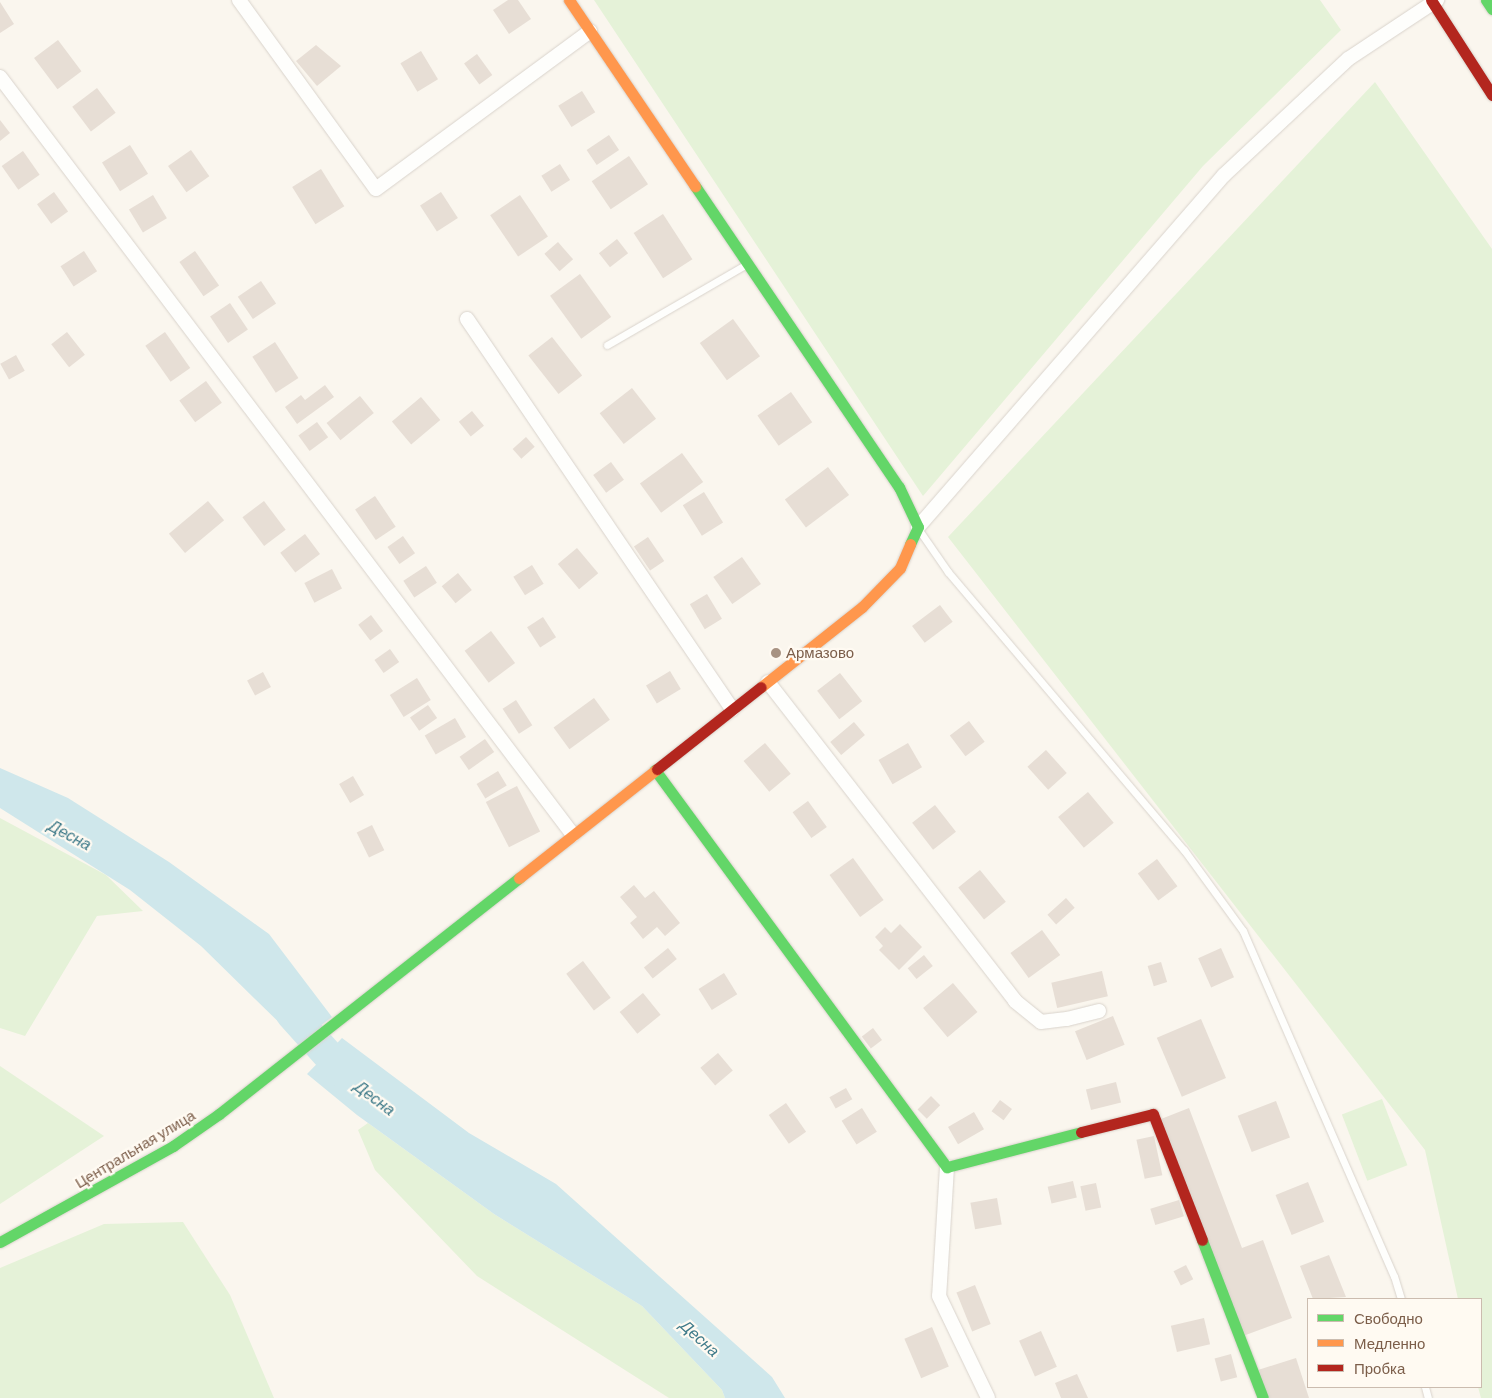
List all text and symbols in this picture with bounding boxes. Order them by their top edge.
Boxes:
place label: Армазово [786,644,854,662]
marker: Армазово [770,647,782,659]
water label: Десна [45,816,95,854]
water label: Десна [351,1077,399,1119]
street label: Центральная улица [72,1106,198,1192]
legend [1307,1298,1482,1388]
text: Свободно [1354,1309,1423,1327]
water label: Десна [677,1316,723,1360]
text: Медленно [1354,1334,1425,1352]
text: Пробка [1354,1359,1405,1377]

